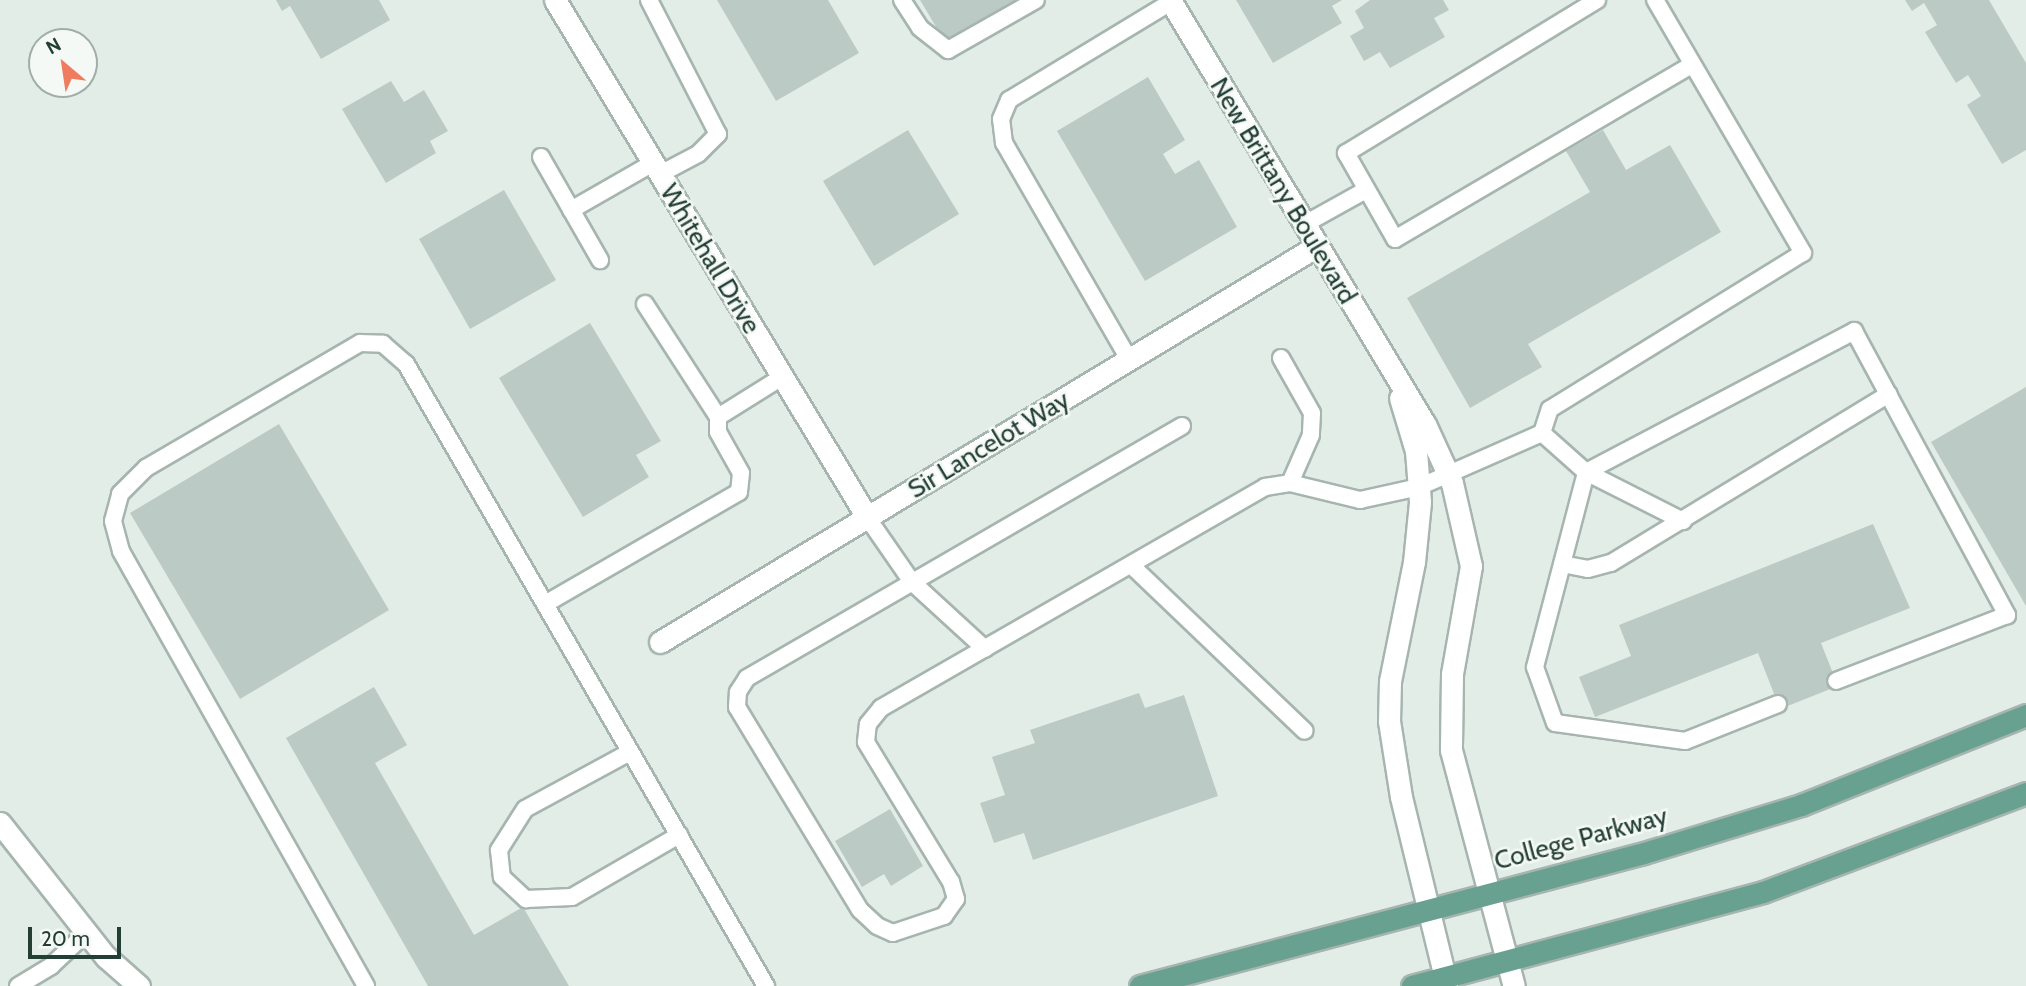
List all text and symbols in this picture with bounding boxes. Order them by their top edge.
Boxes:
north arrow [28,28,98,98]
text: N [42,33,65,59]
street label: New Brittany Boulevard [1203,72,1363,310]
street label: Whitehall Drive [653,178,767,340]
street label: Sir Lancelot Way [903,385,1075,505]
street label: College Parkway [1491,801,1671,877]
scale bar [32,912,124,956]
text: 20 m [41,926,90,951]

